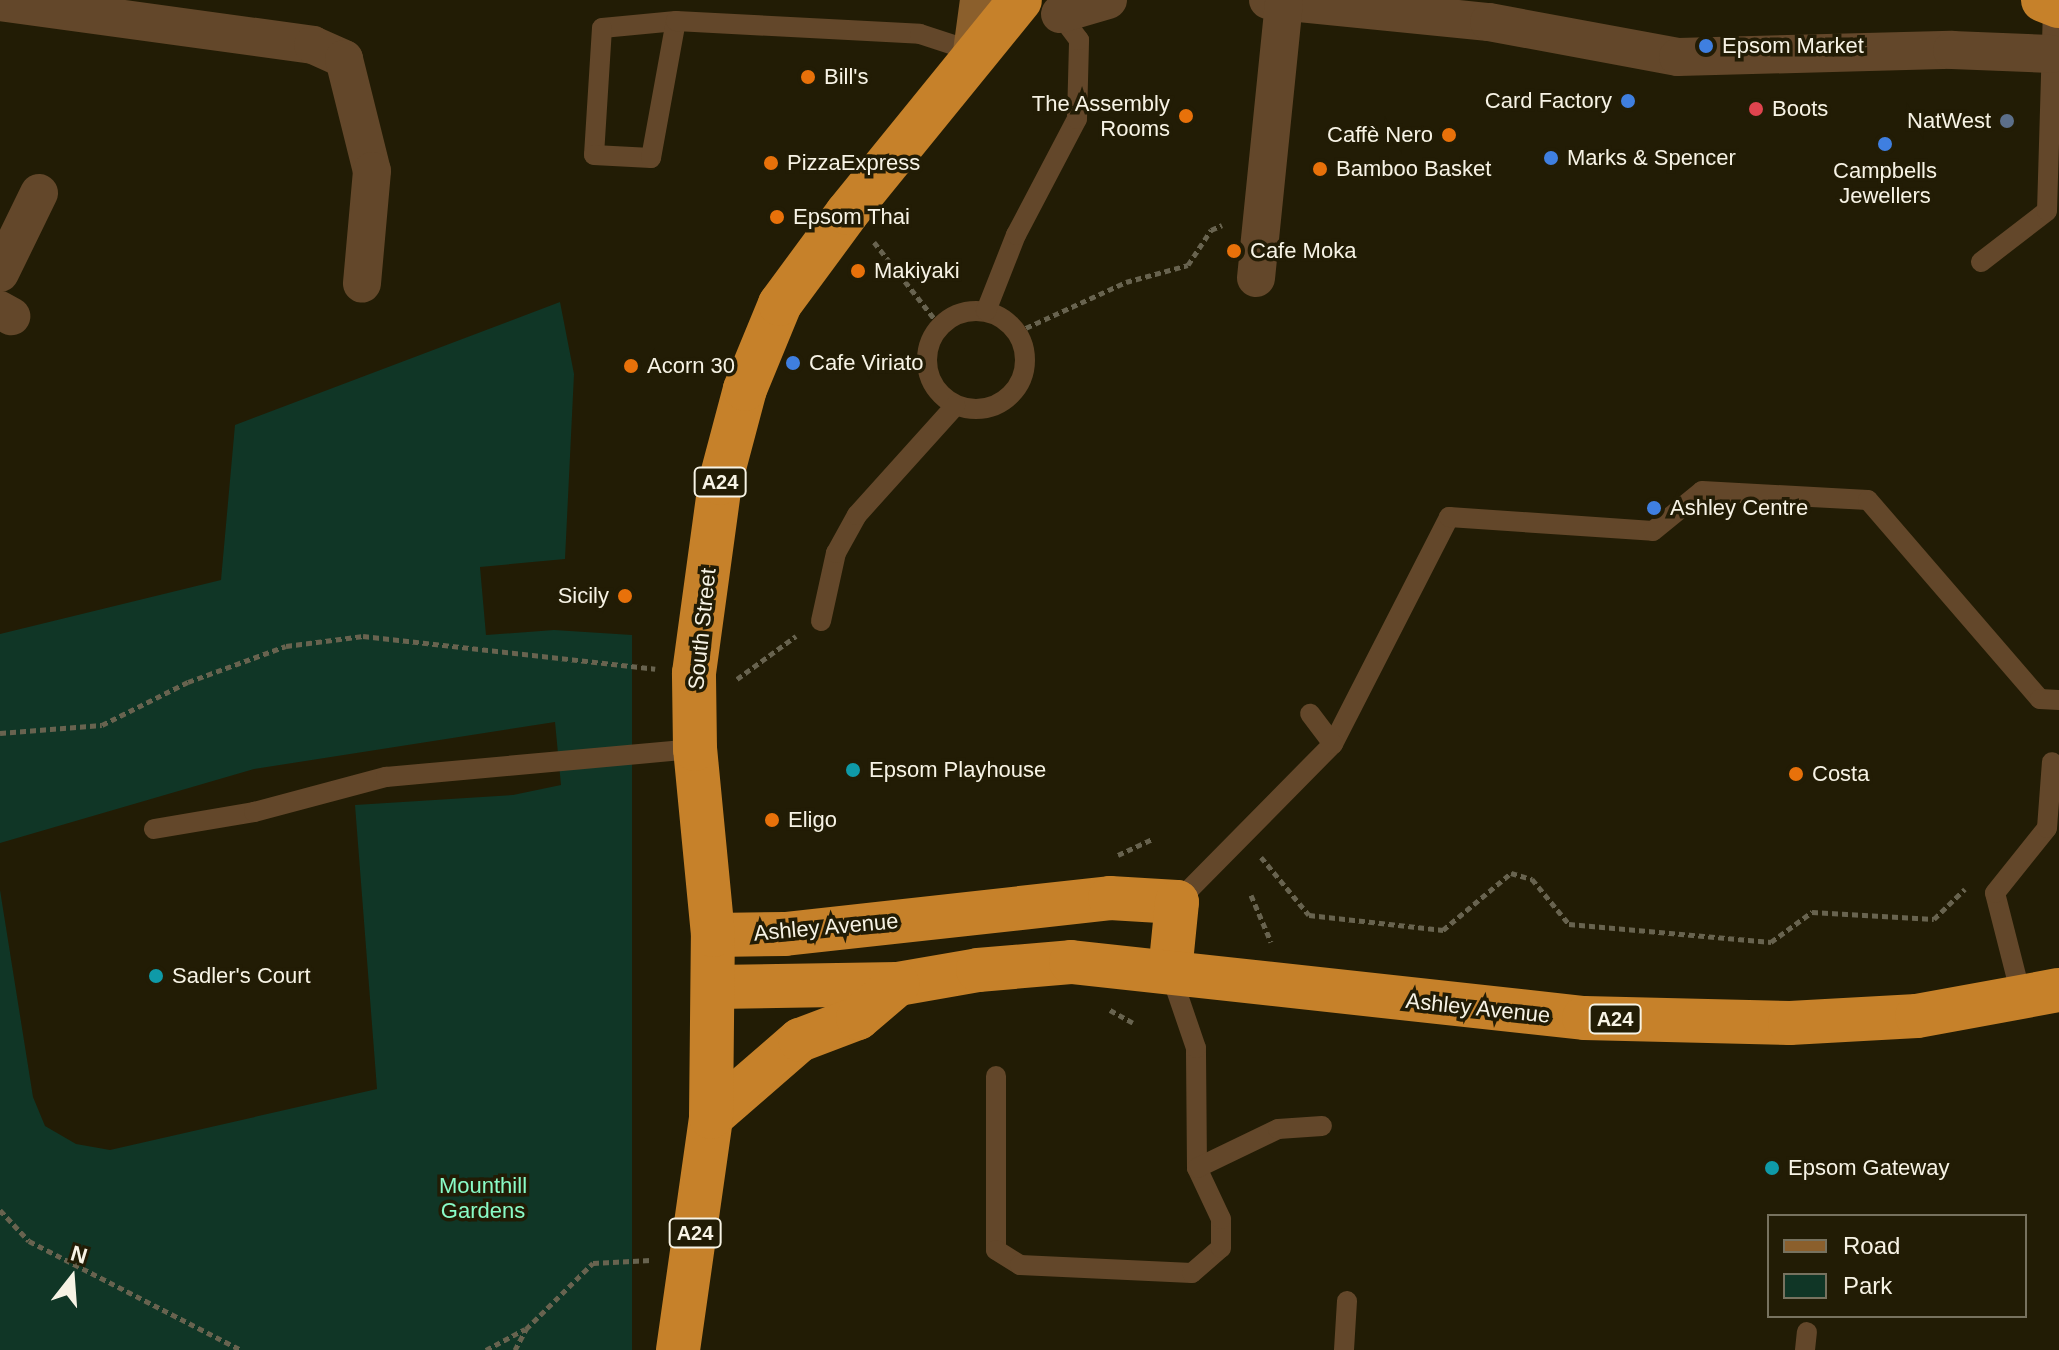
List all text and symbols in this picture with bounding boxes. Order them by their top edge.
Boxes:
place label: Epsom Market [1722,33,1864,59]
marker: Epsom Market [1697,37,1715,55]
place label: Bill's [824,64,869,90]
marker: Bill's [799,68,817,86]
place label: Card Factory [1485,88,1612,114]
place label: The Assembly Rooms [1031,90,1170,142]
marker: Card Factory [1619,92,1637,110]
place label: Boots [1772,96,1828,122]
marker: Boots [1747,100,1765,118]
marker: The Assembly Rooms [1177,107,1195,125]
place label: NatWest [1907,108,1991,134]
marker: NatWest [1998,112,2016,130]
place label: Caffè Nero [1327,122,1433,148]
marker: Caffè Nero [1440,126,1458,144]
marker: Campbells Jewellers [1876,135,1894,153]
place label: Marks & Spencer [1567,145,1736,171]
marker: Marks & Spencer [1542,149,1560,167]
place label: PizzaExpress [787,150,920,176]
marker: PizzaExpress [762,154,780,172]
place label: Bamboo Basket [1336,156,1491,182]
place label: Campbells Jewellers [1833,157,1937,208]
marker: Bamboo Basket [1311,160,1329,178]
place label: Epsom Thai [793,204,910,230]
marker: Epsom Thai [768,208,786,226]
place label: Cafe Moka [1250,238,1356,264]
marker: Cafe Moka [1225,242,1243,260]
place label: Makiyaki [874,258,960,284]
marker: Makiyaki [849,262,867,280]
place label: Cafe Viriato [809,350,924,376]
place label: Acorn 30 [647,353,735,379]
marker: Cafe Viriato [784,354,802,372]
marker: Acorn 30 [622,357,640,375]
road number: A24 [692,466,748,498]
place label: Ashley Centre [1670,495,1808,521]
marker: Ashley Centre [1645,499,1663,517]
street label: South Street [682,567,722,691]
place label: Sicily [558,583,609,609]
marker: Sicily [616,587,634,605]
place label: Epsom Playhouse [869,757,1046,783]
marker: Epsom Playhouse [844,761,862,779]
place label: Costa [1812,761,1869,787]
marker: Costa [1787,765,1805,783]
place label: Eligo [788,807,837,833]
marker: Eligo [763,811,781,829]
street label: Ashley Avenue [752,907,900,947]
place label: Sadler's Court [172,963,311,989]
marker: Sadler's Court [147,967,165,985]
street label: Ashley Avenue [1404,987,1552,1029]
road number: A24 [1587,1003,1643,1035]
place label: Epsom Gateway [1788,1155,1949,1181]
marker: Epsom Gateway [1763,1159,1781,1177]
park label: Mounthill Gardens [439,1172,527,1224]
legend [1767,1214,2027,1318]
road number: A24 [667,1217,723,1249]
text: Road [1843,1232,1900,1259]
north arrow [32,1238,112,1318]
text: N [68,1240,90,1269]
text: Park [1843,1272,1892,1299]

